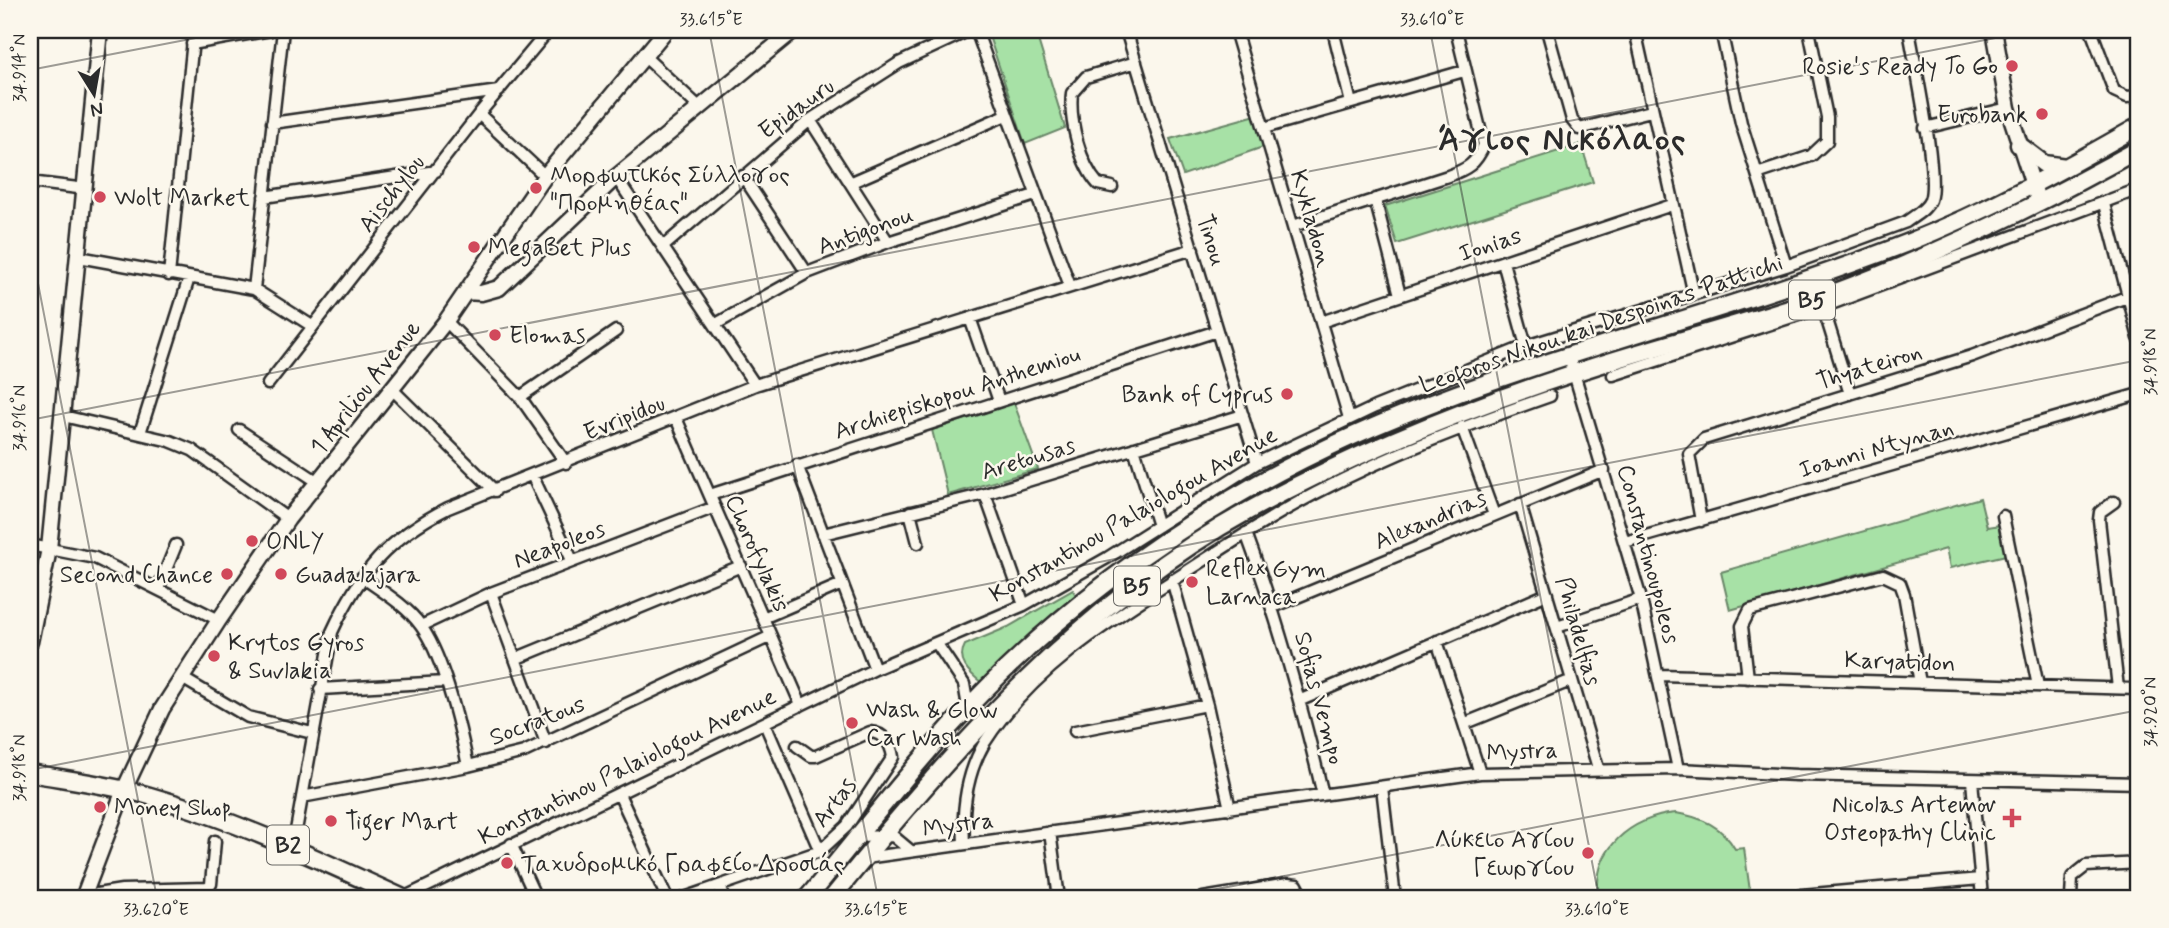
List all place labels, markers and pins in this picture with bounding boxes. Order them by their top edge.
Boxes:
place label: Rosie's Ready To Go [1802,52,1998,83]
marker: Rosie's Ready To Go [2004,58,2020,74]
place label: Eurobank [1937,100,2028,131]
marker: Eurobank [2034,106,2050,122]
place label: Μορφωτικός Σύλλογος "Προμηθέας" [550,160,790,219]
marker: Μορφωτικός Σύλλογος "Προμηθέας" [528,180,544,196]
place label: Wolt Market [114,183,250,214]
marker: Wolt Market [92,189,108,205]
place label: MegaBet Plus [488,233,631,267]
marker: MegaBet Plus [466,239,482,255]
place label: Elomas [509,321,586,352]
marker: Elomas [487,327,503,343]
place label: Bank of Cyprus [1122,380,1273,411]
marker: Bank of Cyprus [1279,386,1295,402]
place label: ONLY [266,527,324,558]
marker: ONLY [244,533,260,549]
place label: Reflex Gym Larnaca [1206,554,1326,613]
place label: Second Chance [60,560,213,591]
place label: Guadalajara [295,560,421,591]
marker: Second Chance [219,566,235,582]
marker: Guadalajara [273,566,289,582]
marker: Reflex Gym Larnaca [1184,574,1200,590]
place label: Krytos Gyros & Suvlakia [228,628,365,687]
marker: Krytos Gyros & Suvlakia [206,648,222,664]
place label: Wash & Glow Car Wash [866,695,998,754]
marker: Wash & Glow Car Wash [844,715,860,731]
place label: Nicolas Artemov Osteopathy Clinic [1824,790,1996,849]
place label: Money Shop [114,793,231,824]
marker: Money Shop [92,799,108,815]
place label: Tiger Mart [345,807,458,841]
marker: Nicolas Artemov Osteopathy Clinic [2002,808,2022,828]
marker: Tiger Mart [323,813,339,829]
place label: Λύκειο Αγίου Γεωργίου [1435,825,1574,884]
marker: Λύκειο Αγίου Γεωργίου [1580,845,1596,861]
place label: Ταχυδρομικό Γραφείο Δροσιάς [521,849,844,880]
marker: Ταχυδρομικό Γραφείο Δροσιάς [499,855,515,871]

